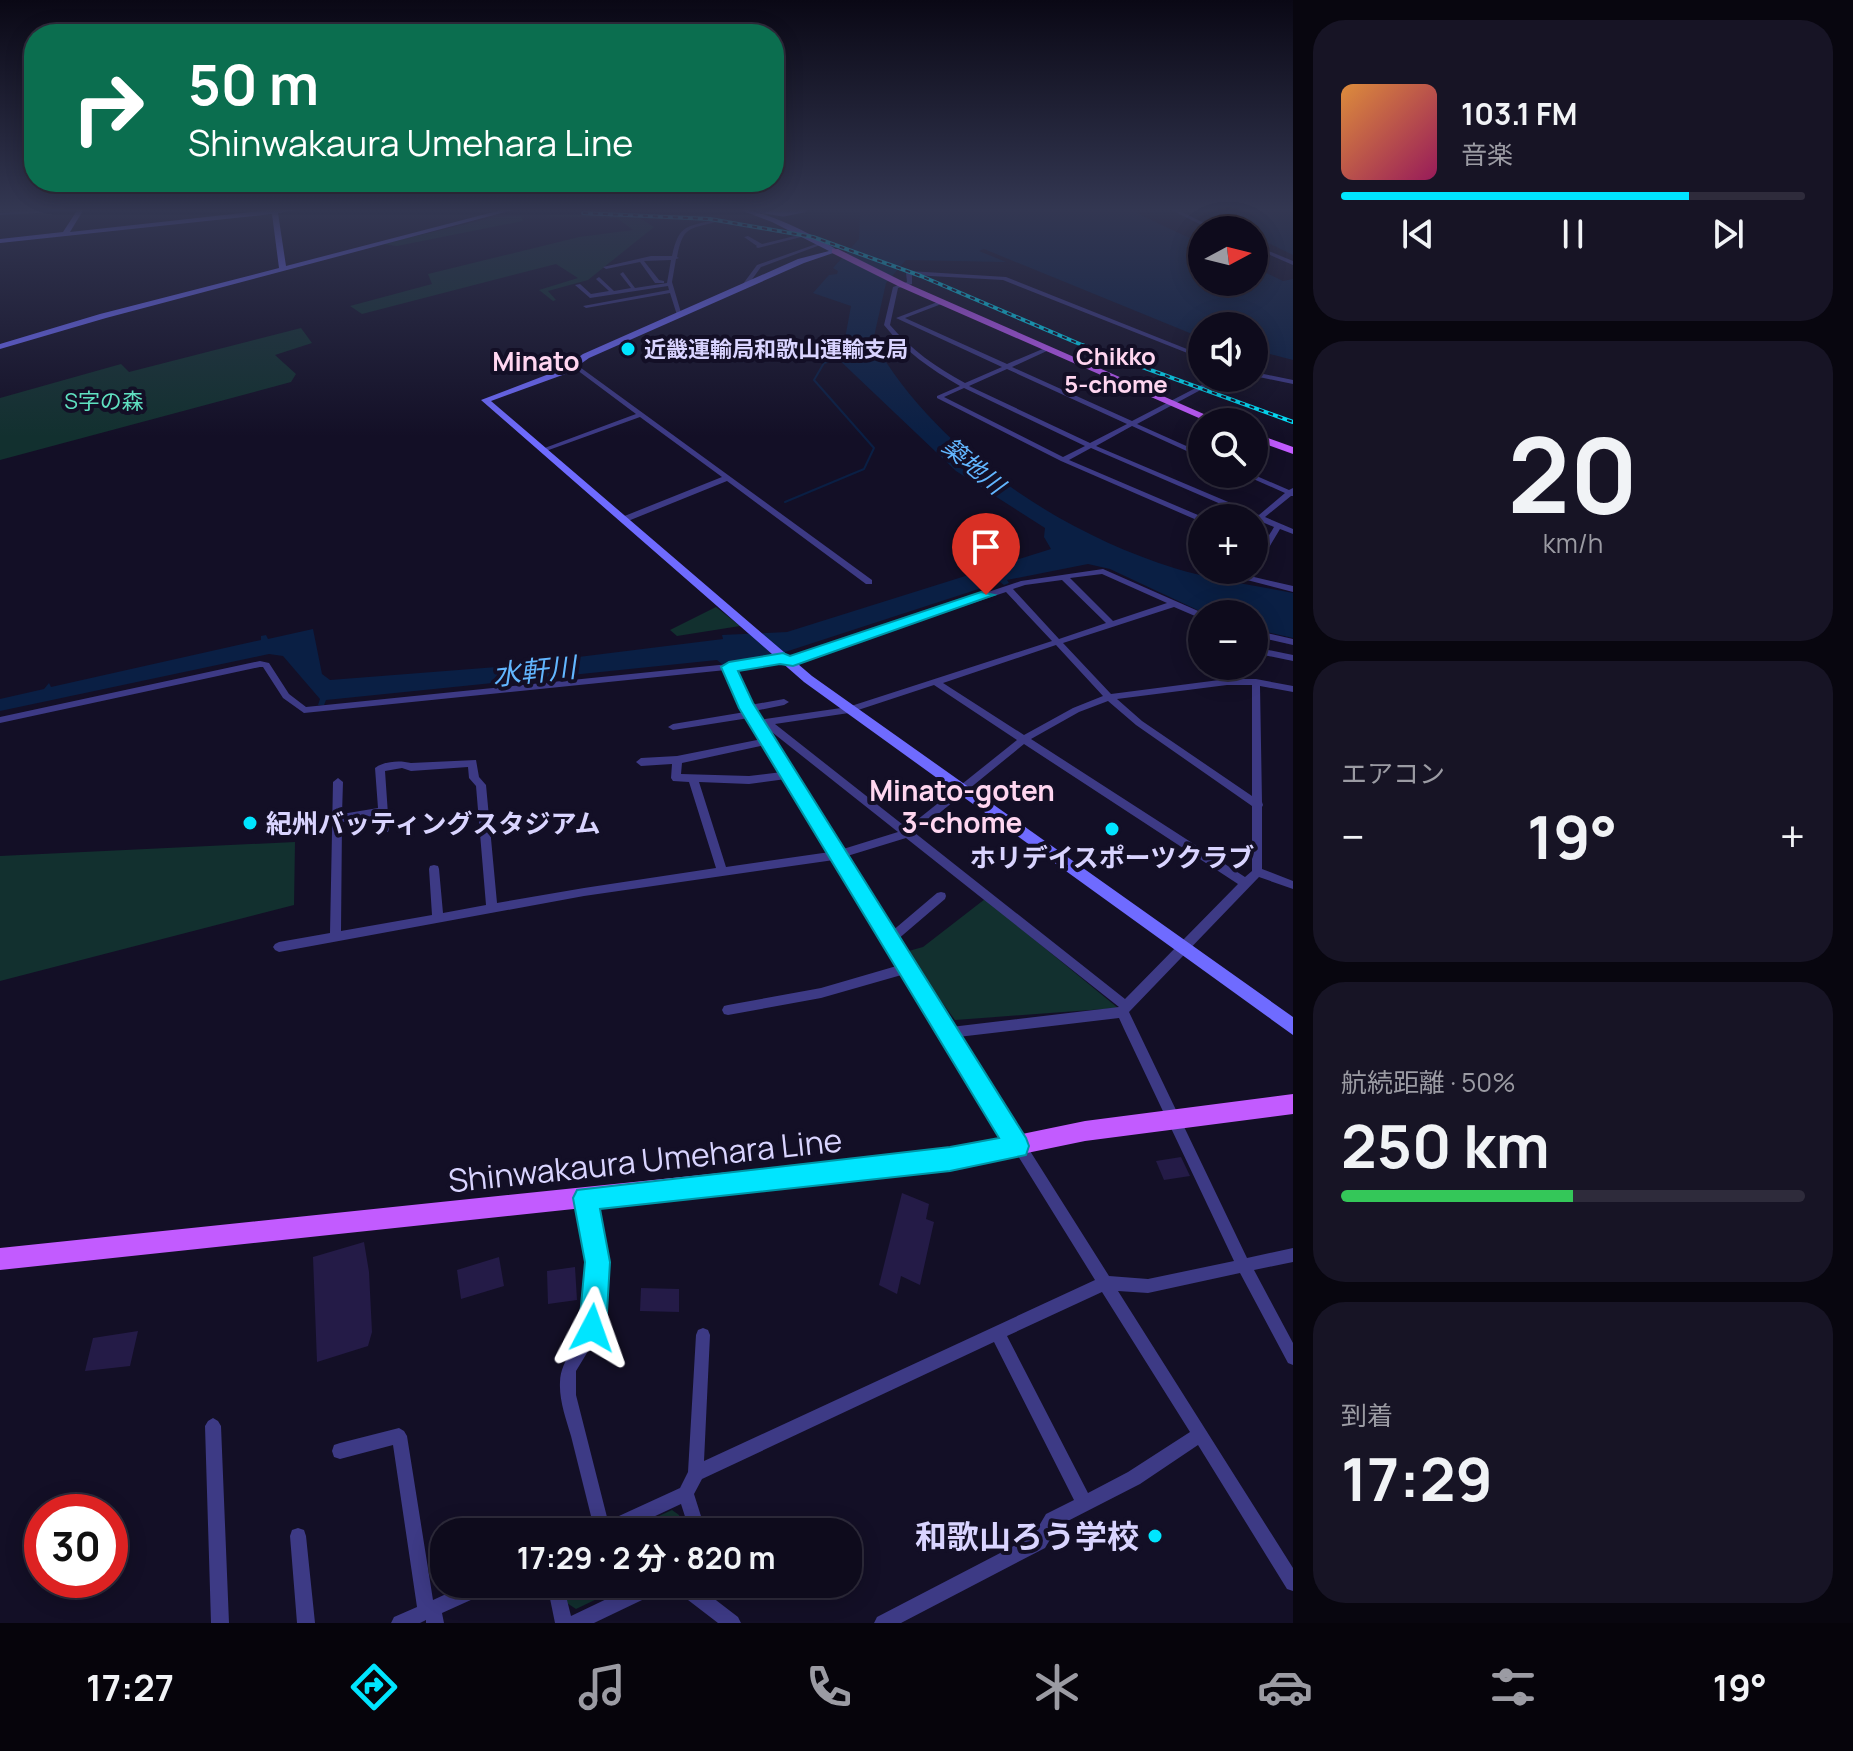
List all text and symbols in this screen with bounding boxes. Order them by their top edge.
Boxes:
text: 50 m [188,45,319,122]
icon: right [56,56,160,160]
text: 103.1 FM [1461,93,1577,134]
text: Shinwakaura Umehara Line [188,118,633,167]
text: 音楽 [1461,136,1513,172]
icon: previous [1396,212,1440,256]
icon: pause [1551,212,1595,256]
icon: next [1706,212,1750,256]
north arrow [1188,216,1268,296]
map controls [1188,216,1268,680]
button: sound [1188,312,1268,392]
place label: 近畿運輸局和歌山運輸支局 [644,334,908,364]
district label: Chikko 5-chome [1064,339,1168,400]
marker: 近畿運輸局和歌山運輸支局 [619,340,637,358]
district label: Minato [492,343,580,379]
park label: S字の森 [64,386,144,416]
text: 20 [1508,402,1638,544]
button: search [1188,408,1268,488]
water label: 築地川 [936,429,1014,503]
button: + [1188,504,1268,584]
pin [952,513,1020,595]
icon: arrive [964,525,1008,569]
text: km/h [1543,525,1603,561]
button: − [1188,600,1268,680]
water label: 水軒川 [490,646,581,693]
text: エアコン [1341,755,1445,791]
district label: Minato-goten 3-chome [869,771,1055,841]
text: 19° [1527,795,1617,877]
place label: 紀州バッティングスタジアム [266,805,601,841]
text: − [1341,806,1365,866]
text: + [1780,806,1805,866]
marker: 紀州バッティングスタジアム [241,814,259,832]
marker: ホリデイスポーツクラブ [1103,820,1121,838]
place label: ホリデイスポーツクラブ [970,839,1254,875]
text: 航続距離 · 50% [1341,1064,1516,1100]
text: 250 km [1341,1104,1550,1186]
street label: Shinwakaura Umehara Line [446,1117,844,1203]
position arrow [550,1286,634,1370]
text: 到着 [1341,1397,1393,1433]
text: 17:29 [1341,1437,1493,1519]
speed limit sign: 30 [24,1494,128,1598]
place label: 和歌山ろう学校 [915,1514,1139,1558]
marker: 和歌山ろう学校 [1146,1527,1164,1545]
text: 17:29 · 2 分 · 820 m [517,1537,775,1578]
icon: directions [346,1659,402,1715]
icon: music [574,1659,630,1715]
icon: phone [801,1659,857,1715]
icon: climate [1029,1659,1085,1715]
icon: car [1257,1659,1313,1715]
icon: filters [1485,1659,1541,1715]
text: 17:27 [86,1663,174,1712]
text: 19° [1713,1663,1767,1712]

